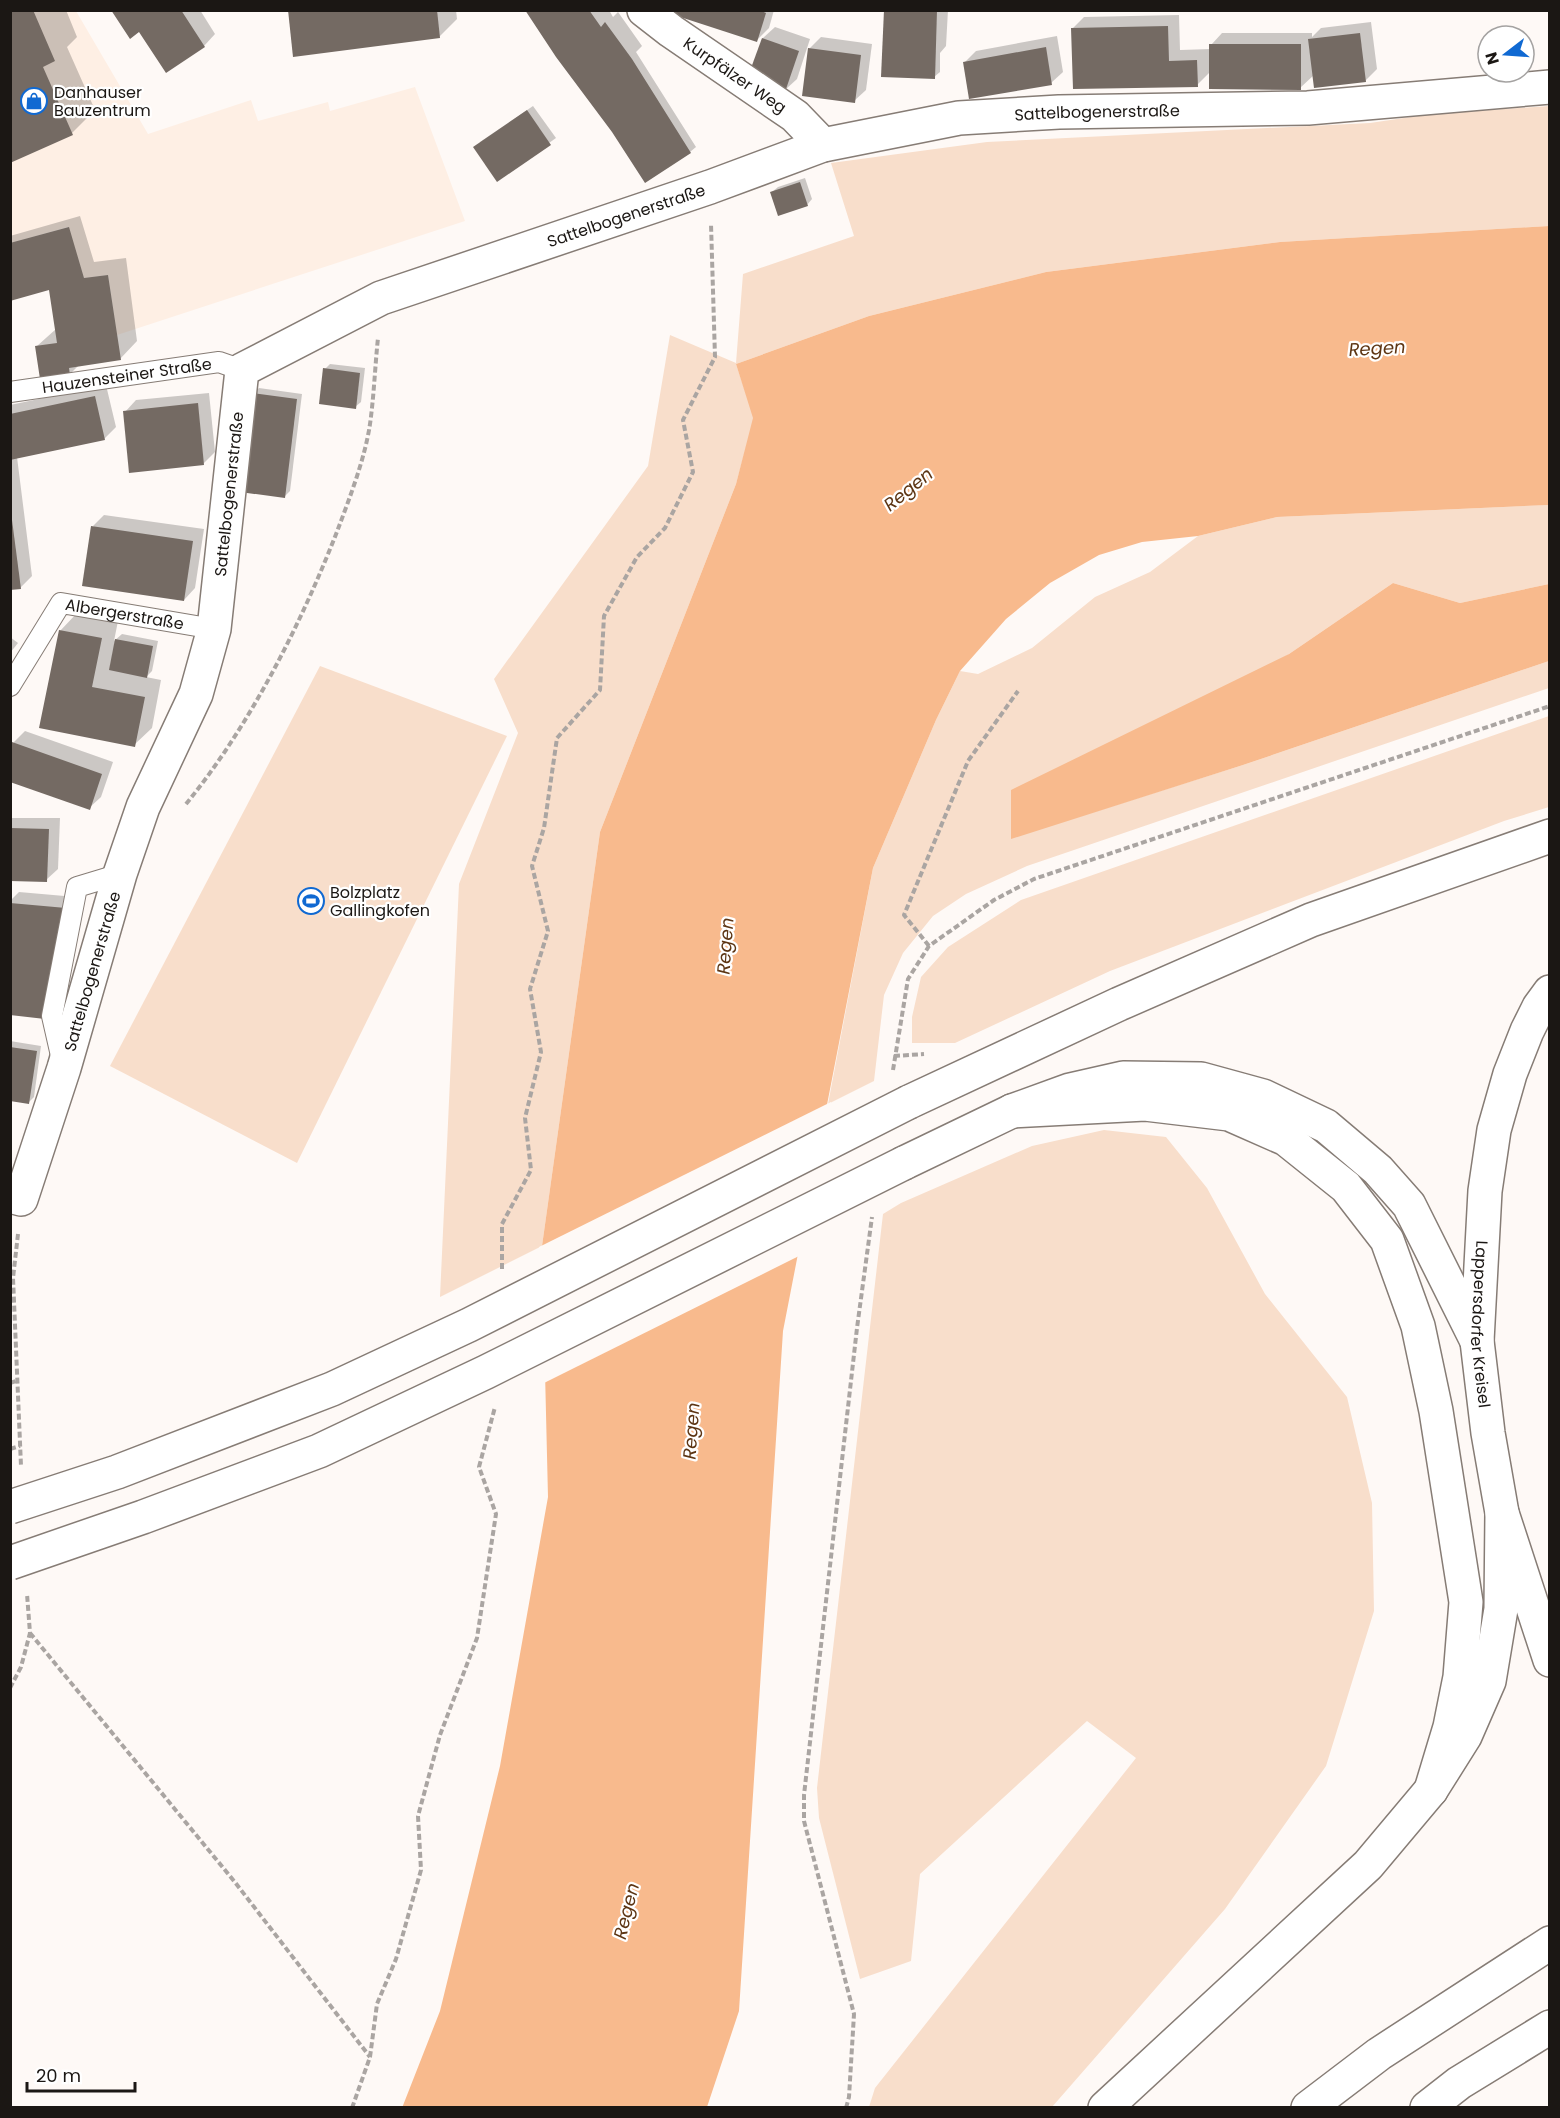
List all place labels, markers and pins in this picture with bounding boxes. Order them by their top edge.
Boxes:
place label: Danhauser Bauzentrum [54,81,151,122]
shop icon: Danhauser Bauzentrum [19,86,49,116]
place label: Bolzplatz Gallingkofen [330,881,430,922]
sports icon: Bolzplatz Gallingkofen [296,886,326,916]

